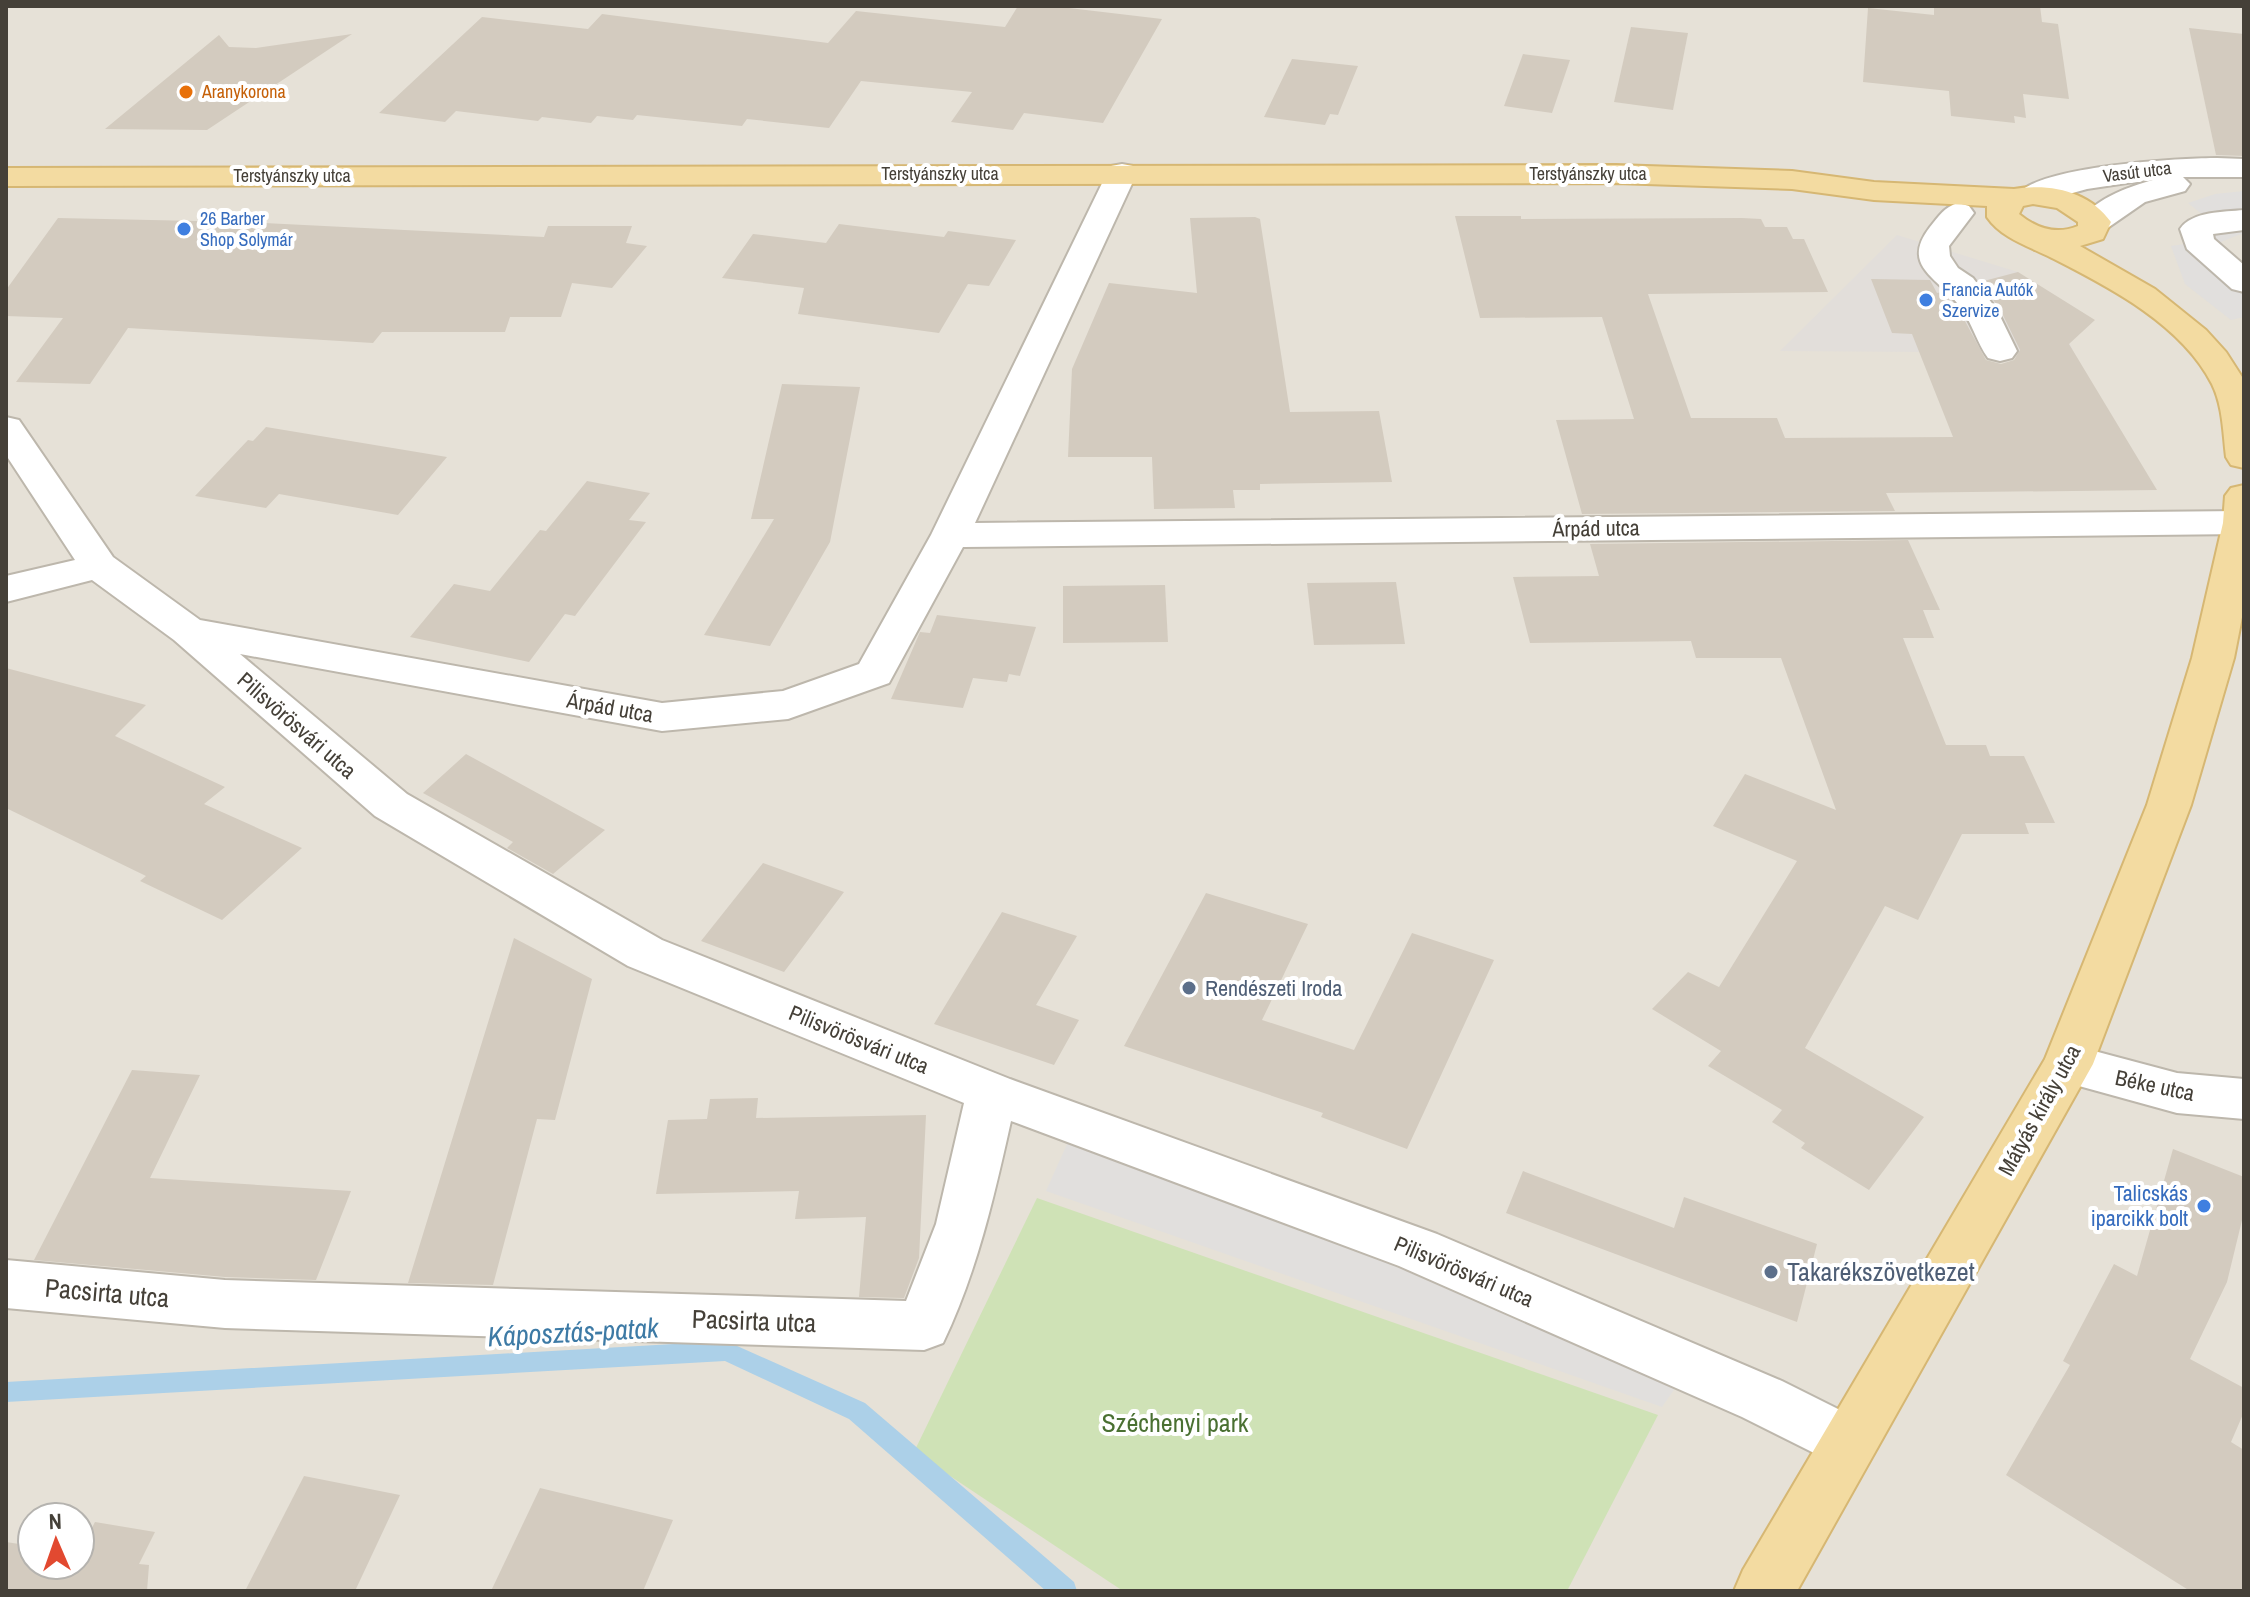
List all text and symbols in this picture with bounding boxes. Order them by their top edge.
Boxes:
place label: Aranykorona [201,79,286,104]
marker: Aranykorona [177,83,195,101]
street label: Vasút utca [2101,155,2173,188]
street label: Terstyánszky utca [881,161,999,186]
street label: Terstyánszky utca [1529,161,1647,186]
street label: Terstyánszky utca [233,163,351,188]
place label: 26 Barber Shop Solymár [200,206,293,252]
marker: 26 Barber Shop Solymár [175,220,193,238]
place label: Francia Autók Szervize [1942,277,2034,323]
marker: Francia Autók Szervize [1917,291,1935,309]
street label: Árpád utca [1551,512,1640,544]
street label: Pilisvörösvári utca [231,665,363,785]
street label: Árpád utca [563,684,656,729]
place label: Rendészeti Iroda [1205,973,1342,1003]
marker: Rendészeti Iroda [1180,979,1198,997]
street label: Pilisvörösvári utca [785,997,933,1081]
street label: Mátyás király utca [1991,1039,2087,1181]
street label: Béke utca [2113,1062,2197,1108]
place label: Talicskás iparcikk bolt [2091,1178,2188,1233]
marker: Talicskás iparcikk bolt [2195,1197,2213,1215]
street label: Pilisvörösvári utca [1390,1228,1538,1314]
place label: Takarékszövetkezet [1787,1254,1975,1289]
marker: Takarékszövetkezet [1762,1263,1780,1281]
street label: Pacsirta utca [44,1270,171,1315]
street label: Pacsirta utca [691,1301,817,1340]
water label: Káposztás-patak [487,1308,661,1355]
park label: Széchenyi park [1102,1405,1249,1440]
north arrow [16,1501,96,1581]
text: N [48,1506,62,1536]

